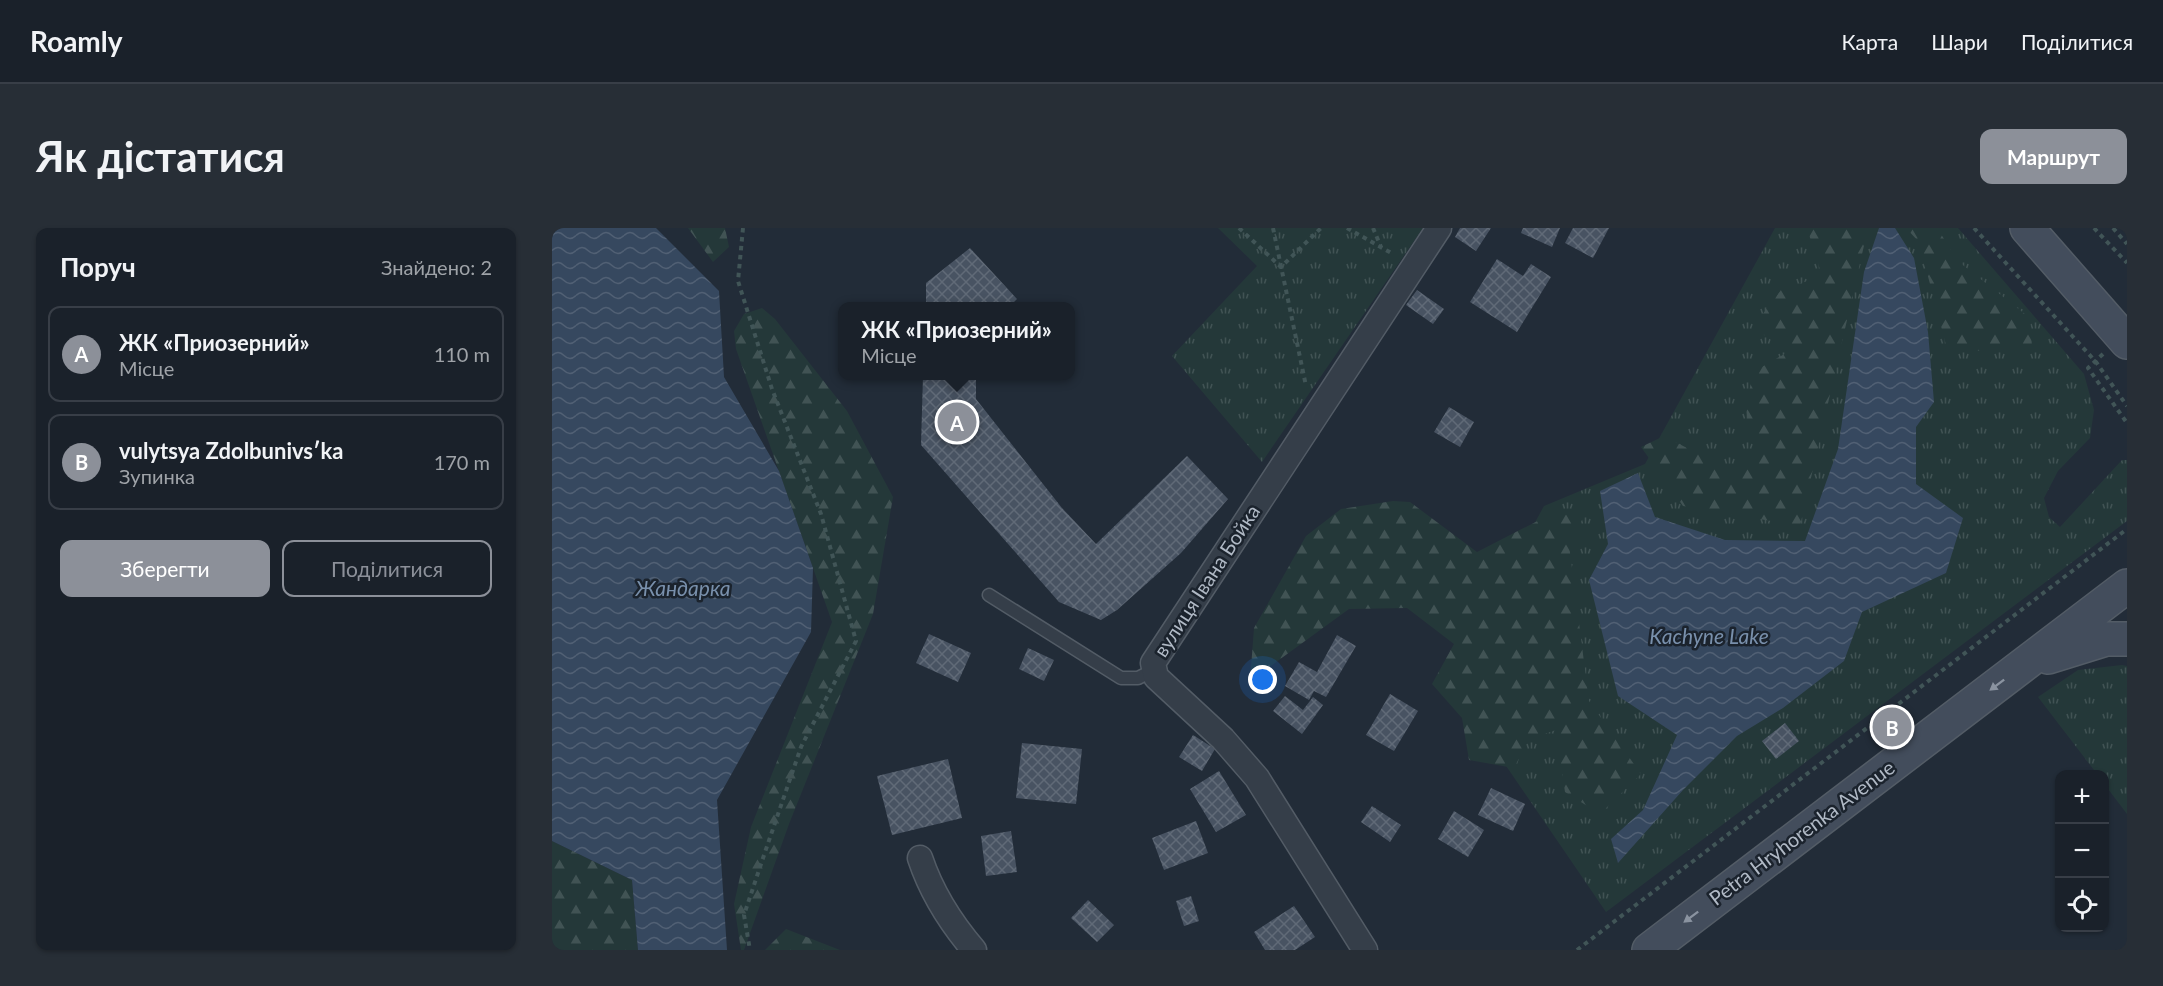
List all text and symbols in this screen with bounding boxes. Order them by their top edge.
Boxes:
text: Roamly [30,24,123,58]
text: Карта [1842,29,1898,54]
text: Шари [1931,29,1988,54]
text: Поділитися [2021,29,2133,54]
button: Маршрут [1980,129,2127,184]
text: Як дістатися [36,131,285,181]
text: Поруч [60,251,136,283]
text: Знайдено: 2 [381,255,492,279]
popup [838,302,1075,380]
text: ЖК «Приозерний» [861,316,1052,343]
text: ЖК «Приозерний» [119,329,310,356]
text: A [75,342,88,366]
text: 110 m [434,342,490,366]
text: Місце [861,343,917,367]
text: Місце [119,356,174,380]
pin: A [938,400,976,444]
text: vulytsya Zdolbunivsʹka [119,437,343,464]
text: B [75,450,88,474]
text: 170 m [434,450,490,474]
text: Зупинка [119,464,195,488]
street label: вулиця Івана Бойка [1148,500,1264,661]
button: Зберегти [60,540,270,597]
button: Поділитися [282,540,492,597]
water label: Жандарка [635,575,730,600]
water label: Kachyne Lake [1649,623,1769,648]
your location [1248,665,1277,694]
one-way arrow [1990,679,2005,691]
pin: B [1872,704,1912,750]
street label: Petra Hryhorenka Avenue [1704,755,1899,910]
map controls [2055,770,2109,932]
button: + [2055,770,2109,824]
button: − [2055,824,2109,878]
button: locate [2055,878,2109,932]
one-way arrow [1684,911,1699,923]

